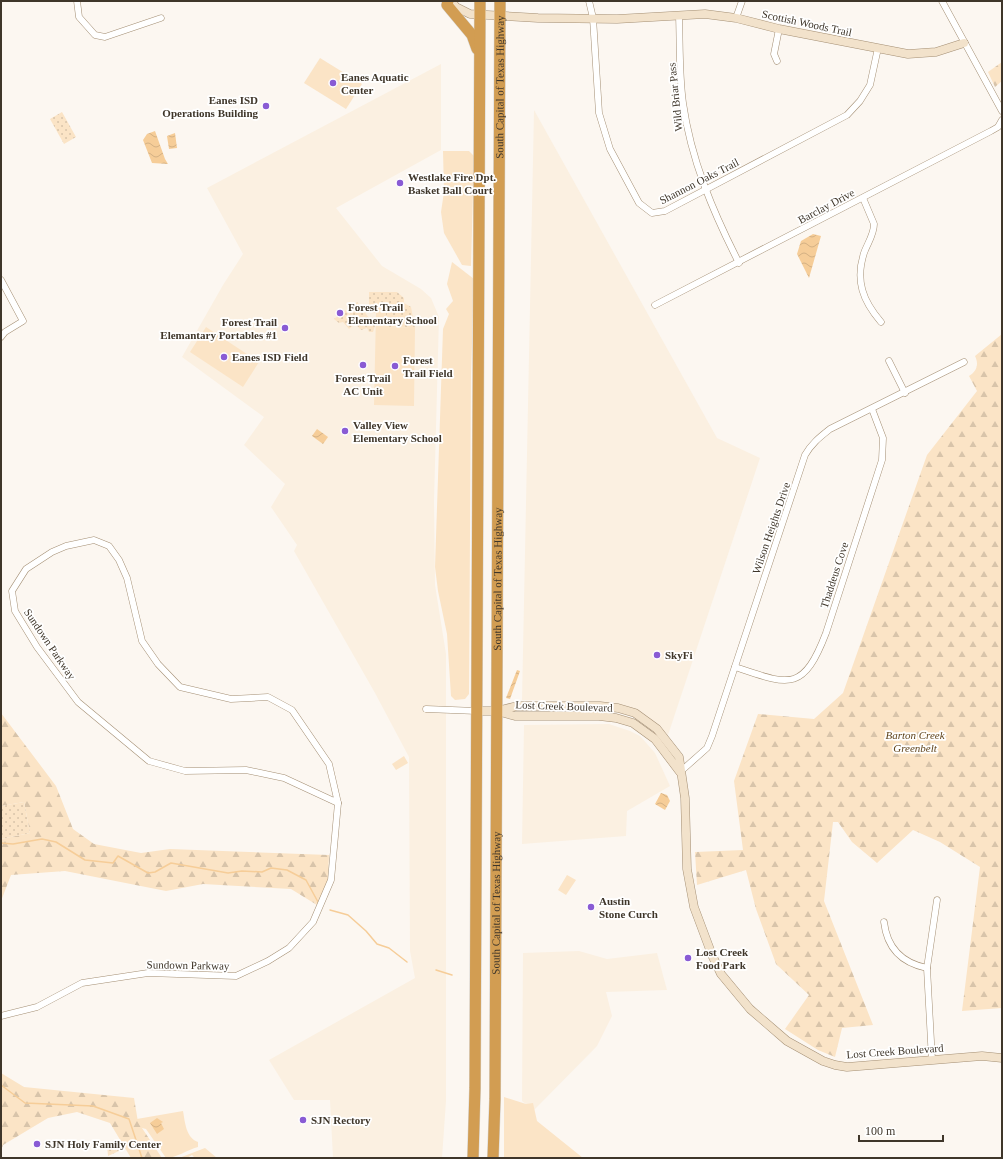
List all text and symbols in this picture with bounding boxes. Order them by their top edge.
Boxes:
street label: Scottish Woods Trail [761,8,853,38]
street label: South Capital of Texas Highway [493,15,506,159]
street label: Wild Briar Pass [665,62,685,132]
place label: Eanes Aquatic Center [341,71,409,96]
marker: Eanes Aquatic Center [328,78,338,88]
place label: Eanes ISD Operations Building [162,94,258,119]
marker: Eanes ISD Operations Building [261,101,271,111]
street label: Shannon Oaks Trail [657,156,741,206]
place label: Westlake Fire Dpt. Basket Ball Court [408,171,496,196]
marker: Westlake Fire Dpt. Basket Ball Court [395,178,405,188]
street label: Barclay Drive [796,186,856,226]
place label: Forest Trail Elementary School [348,301,437,326]
marker: Forest Trail Elementary School [335,308,345,318]
place label: Forest Trail Elemantary Portables #1 [160,316,277,341]
marker: Forest Trail Elemantary Portables #1 [280,323,290,333]
place label: Eanes ISD Field [232,351,308,363]
marker: Eanes ISD Field [219,352,229,362]
place label: Forest Trail Field [403,354,453,379]
marker: Forest Trail AC Unit [358,360,368,370]
marker: Forest Trail Field [390,361,400,371]
place label: Forest Trail AC Unit [335,372,391,397]
place label: Valley View Elementary School [353,419,442,444]
marker: Valley View Elementary School [340,426,350,436]
street label: Wilson Heights Drive [750,481,792,575]
street label: South Capital of Texas Highway [491,507,504,651]
street label: Thaddeus Cove [818,540,850,610]
street label: Sundown Parkway [22,606,78,682]
place label: SkyFi [665,649,693,661]
marker: SkyFi [652,650,662,660]
street label: Lost Creek Boulevard [515,698,613,714]
park label: Barton Creek Greenbelt [885,729,946,754]
street label: South Capital of Texas Highway [490,831,502,975]
place label: Austin Stone Curch [599,895,658,920]
marker: Austin Stone Curch [586,902,596,912]
place label: Lost Creek Food Park [696,946,749,971]
marker: Lost Creek Food Park [683,953,693,963]
street label: Sundown Parkway [146,958,230,972]
street label: Lost Creek Boulevard [846,1042,944,1060]
place label: SJN Rectory [311,1114,371,1126]
marker: SJN Rectory [298,1115,308,1125]
scale bar [859,1117,943,1143]
text: 100 m [865,1124,896,1138]
place label: SJN Holy Family Center [45,1138,161,1150]
marker: SJN Holy Family Center [32,1139,42,1149]

